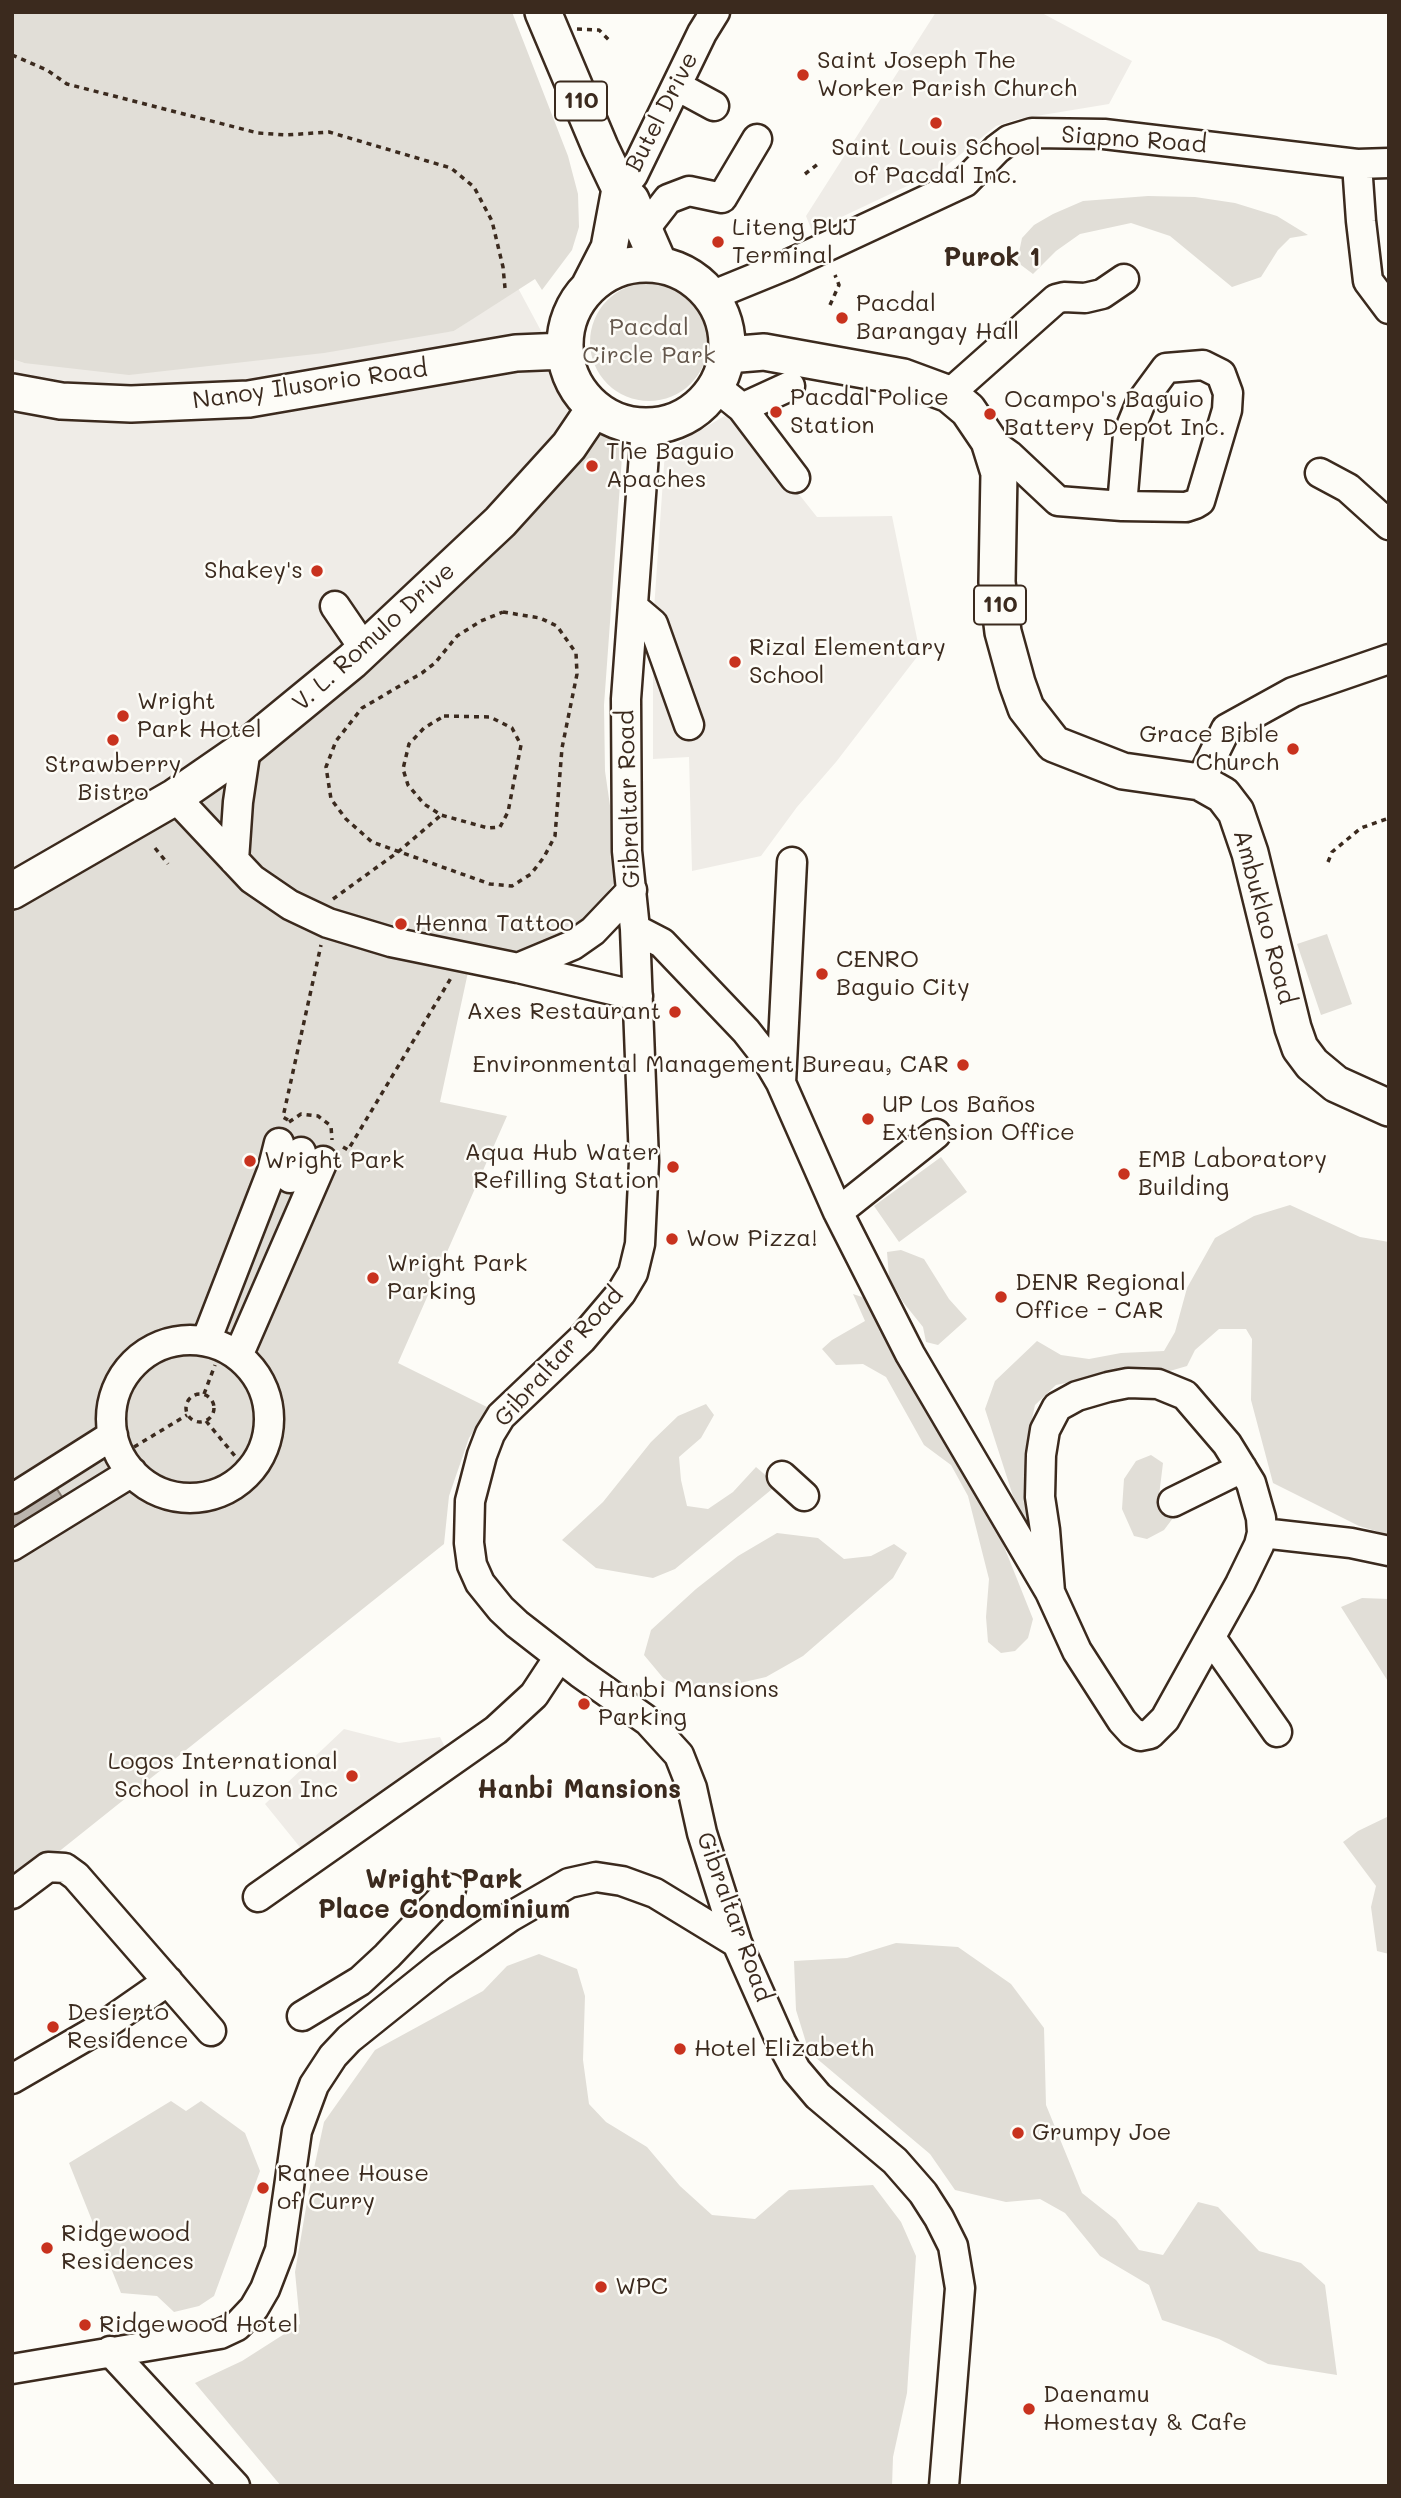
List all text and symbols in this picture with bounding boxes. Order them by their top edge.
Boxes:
street label: Butel Drive [620,47,704,177]
place label: Saint Joseph The Worker Parish Church [817,47,1077,103]
marker: Saint Joseph The Worker Parish Church [795,67,811,83]
road number: 110 [555,82,607,120]
marker: Saint Louis School of Pacdal Inc. [928,115,944,131]
street label: Siapno Road [1060,121,1208,159]
place label: Saint Louis School of Pacdal Inc. [831,134,1041,190]
place label: Liteng PUJ Terminal [732,214,856,270]
marker: Liteng PUJ Terminal [710,234,726,250]
district label: Purok 1 [944,242,1040,274]
place label: Pacdal Barangay Hall [856,290,1019,346]
marker: Pacdal Barangay Hall [834,310,850,326]
park label: Pacdal Circle Park [582,314,716,370]
street label: Nanoy Ilusorio Road [191,354,429,416]
place label: Pacdal Police Station [790,384,949,440]
place label: Ocampo's Baguio Battery Depot Inc. [1004,386,1226,442]
marker: Pacdal Police Station [768,404,784,420]
marker: Ocampo's Baguio Battery Depot Inc. [982,406,998,422]
place label: The Baguio Apaches [606,438,734,494]
marker: The Baguio Apaches [584,458,600,474]
place label: Shakey's [204,557,303,585]
street label: V. L. Romulo Drive [287,557,461,717]
marker: Shakey's [309,563,325,579]
road number: 110 [974,586,1026,624]
place label: Rizal Elementary School [749,634,946,690]
marker: Rizal Elementary School [727,654,743,670]
place label: Wright Park Hotel [137,688,262,744]
marker: Wright Park Hotel [115,708,131,724]
street label: Gibraltar Road [611,709,647,889]
place label: Grace Bible Church [1139,721,1279,777]
marker: Strawberry Bistro [105,732,121,748]
marker: Grace Bible Church [1285,741,1301,757]
place label: Strawberry Bistro [45,751,181,807]
street label: Ambuklao Road [1227,827,1301,1007]
place label: Henna Tattoo [415,910,574,938]
marker: Henna Tattoo [393,916,409,932]
place label: CENRO Baguio City [836,946,970,1002]
marker: CENRO Baguio City [814,966,830,982]
place label: Axes Restaurant [467,998,661,1026]
marker: Axes Restaurant [667,1004,683,1020]
place label: Environmental Management Bureau, CAR [472,1051,949,1079]
marker: Environmental Management Bureau, CAR [955,1057,971,1073]
place label: UP Los Baños Extension Office [882,1091,1075,1147]
marker: UP Los Baños Extension Office [860,1111,876,1127]
place label: Aqua Hub Water Refilling Station [465,1139,659,1195]
place label: EMB Laboratory Building [1138,1146,1327,1202]
place label: Wright Park [264,1147,405,1175]
marker: Wright Park [242,1153,258,1169]
marker: Aqua Hub Water Refilling Station [665,1159,681,1175]
marker: EMB Laboratory Building [1116,1166,1132,1182]
place label: Wow Pizza! [686,1225,818,1253]
marker: Wow Pizza! [664,1231,680,1247]
place label: Wright Park Parking [387,1250,528,1306]
place label: DENR Regional Office - CAR [1015,1269,1186,1325]
marker: Wright Park Parking [365,1270,381,1286]
street label: Gibraltar Road [489,1281,629,1433]
marker: DENR Regional Office - CAR [993,1289,1009,1305]
place label: Hanbi Mansions Parking [598,1676,779,1732]
marker: Hanbi Mansions Parking [576,1696,592,1712]
place label: Logos International School in Luzon Inc [108,1748,338,1804]
marker: Logos International School in Luzon Inc [344,1768,360,1784]
district label: Hanbi Mansions [477,1774,681,1806]
street label: Gibraltar Road [690,1828,778,2006]
district label: Wright Park Place Condominium [318,1864,570,1926]
place label: Desierto Residence [67,1999,189,2055]
marker: Desierto Residence [45,2019,61,2035]
place label: Hotel Elizabeth [694,2035,874,2063]
marker: Hotel Elizabeth [672,2041,688,2057]
place label: Grumpy Joe [1032,2119,1171,2147]
marker: Grumpy Joe [1010,2125,1026,2141]
place label: Ranee House of Curry [277,2160,429,2216]
marker: Ranee House of Curry [255,2180,271,2196]
place label: Ridgewood Residences [61,2220,194,2276]
marker: Ridgewood Residences [39,2240,55,2256]
place label: WPC [615,2273,668,2301]
marker: WPC [593,2279,609,2295]
place label: Ridgewood Hotel [99,2311,298,2339]
marker: Ridgewood Hotel [77,2317,93,2333]
place label: Daenamu Homestay & Cafe [1043,2381,1247,2437]
marker: Daenamu Homestay & Cafe [1021,2401,1037,2417]

